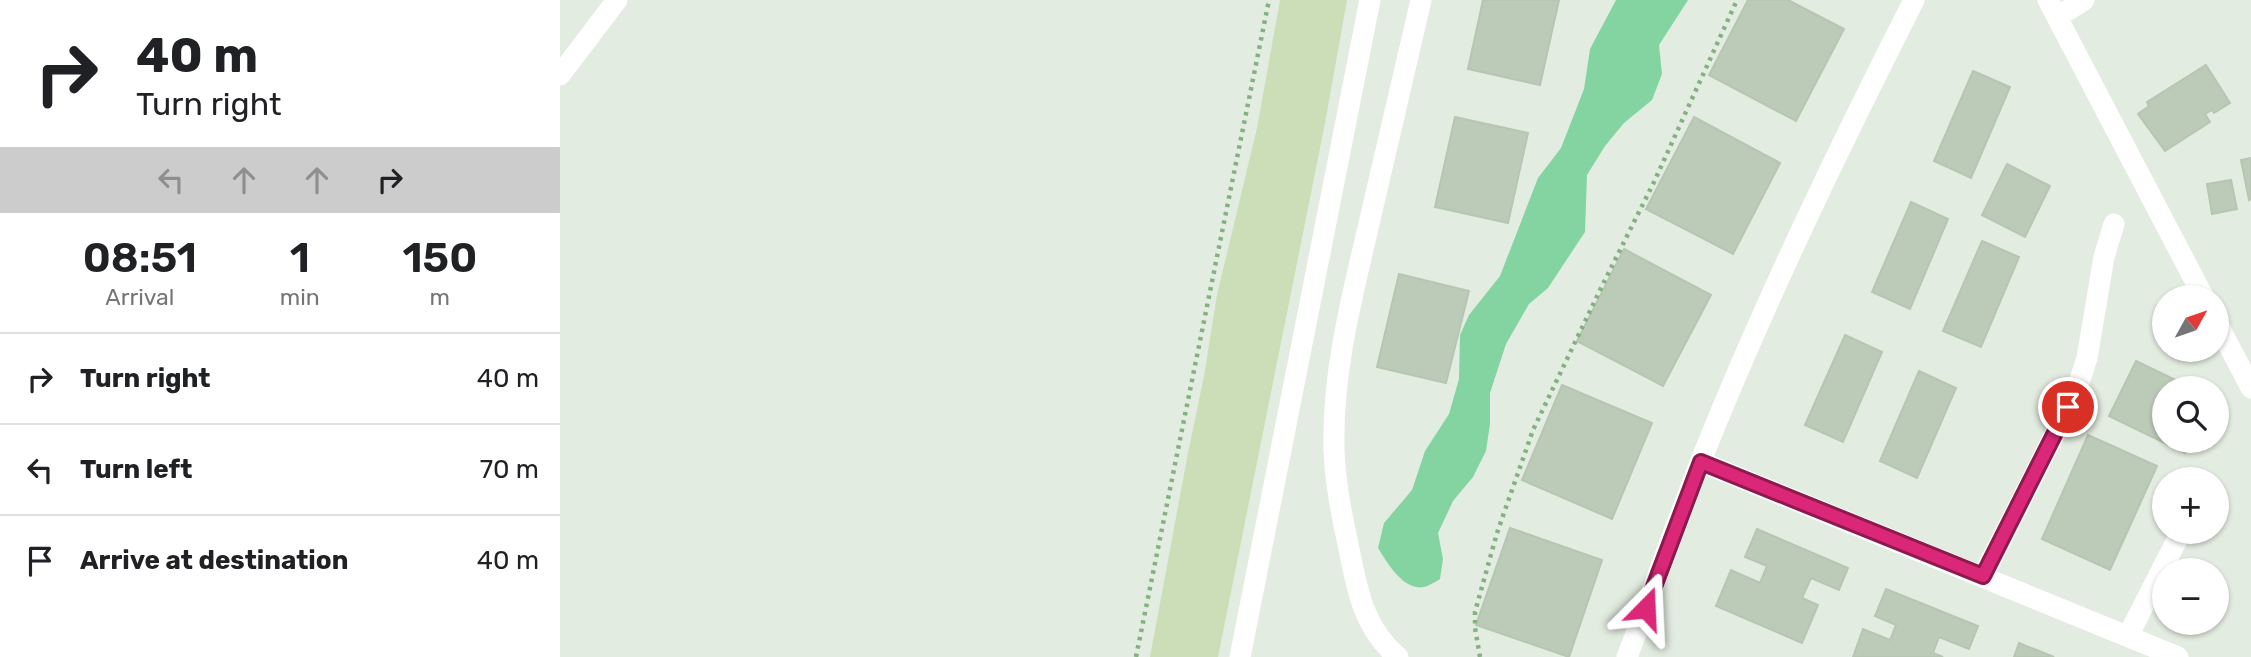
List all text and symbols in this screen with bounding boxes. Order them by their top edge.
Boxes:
text: 40 m [136,26,258,84]
icon: right [21,28,112,119]
text: Turn right [136,85,281,123]
icon: left [152,161,190,199]
icon: ahead [225,161,263,199]
icon: ahead [298,161,336,199]
icon: right [371,161,409,199]
text: 08:51 [83,233,197,283]
text: 1 [290,233,310,283]
text: 150 [402,233,477,283]
text: Arrival [105,283,174,311]
text: min [280,283,320,311]
text: m [430,283,450,311]
north arrow [2152,285,2230,362]
map controls [2152,285,2229,635]
icon: right [21,360,59,398]
text: Turn right [80,363,210,394]
text: 40 m [477,363,539,394]
button: search [2152,376,2229,453]
pin [2038,377,2098,437]
icon: arrive [2049,388,2087,426]
icon: left [21,451,59,489]
text: Turn left [80,454,192,485]
text: 70 m [480,454,539,485]
button: + [2152,467,2229,544]
icon: arrive [21,542,59,580]
text: Arrive at destination [80,545,348,576]
text: 40 m [477,545,539,576]
button: − [2152,558,2229,635]
position arrow [1609,571,1683,645]

